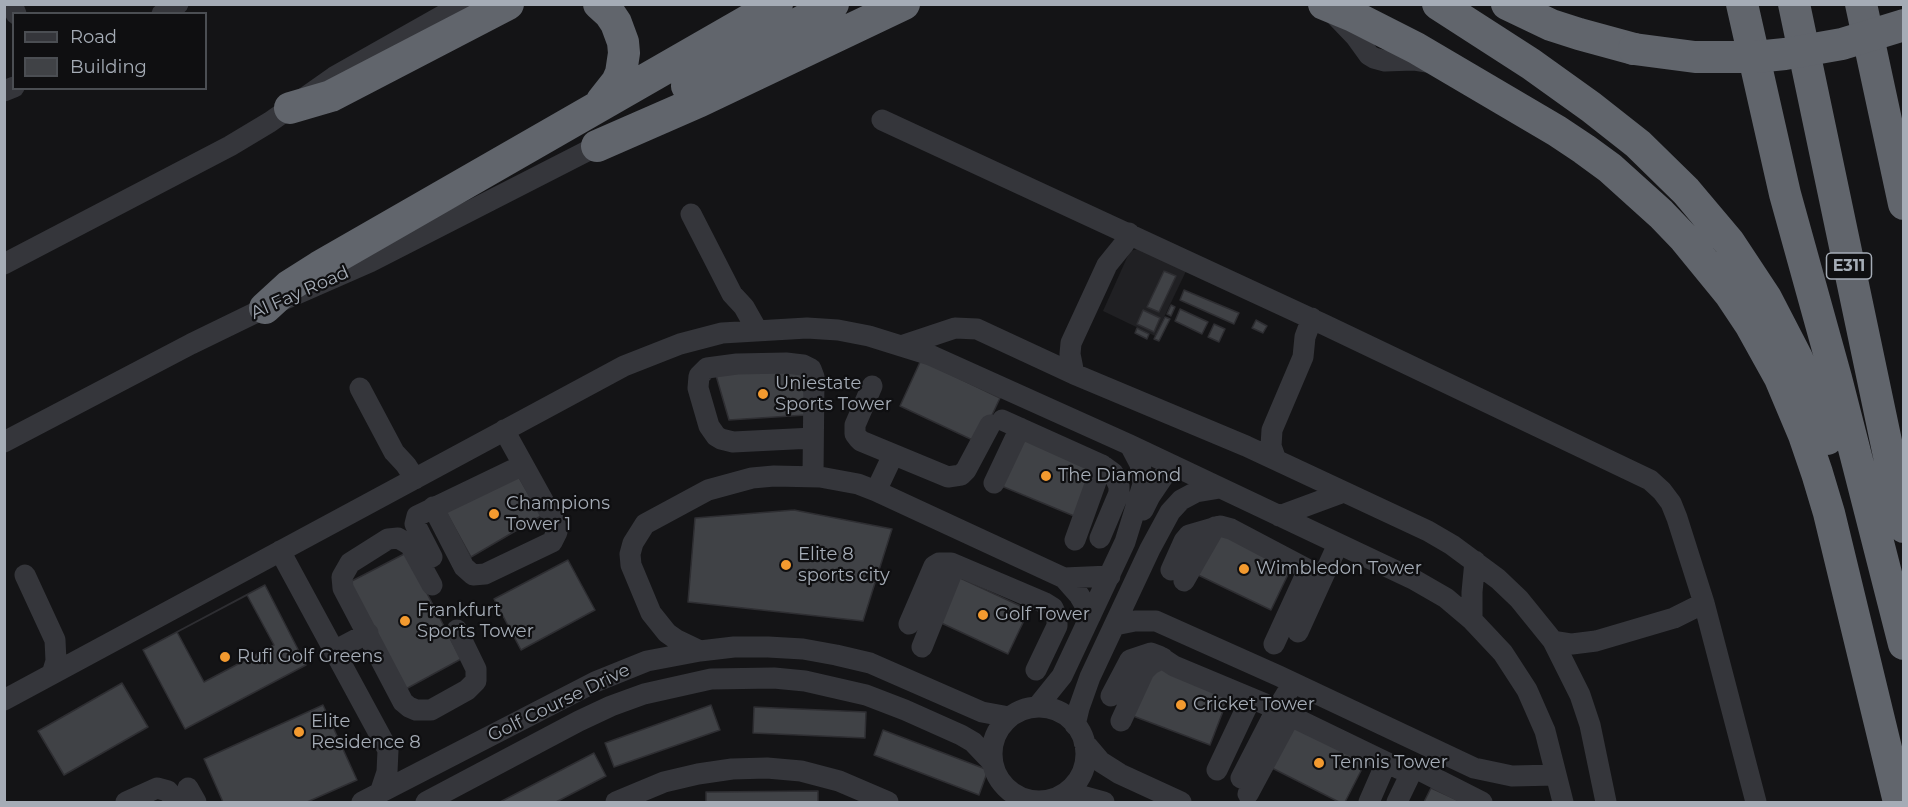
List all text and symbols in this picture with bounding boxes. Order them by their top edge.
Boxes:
legend [12,12,207,90]
text: Road [70,26,117,48]
text: Building [70,56,147,78]
road number: E311 [1826,253,1872,279]
street label: Al Fay Road [248,262,352,324]
place label: Uniestate Sports Tower [775,373,892,416]
marker: Uniestate Sports Tower [756,387,770,401]
place label: The Diamond [1058,465,1181,487]
marker: The Diamond [1039,469,1053,483]
place label: Champions Tower 1 [506,493,610,536]
marker: Champions Tower 1 [487,507,501,521]
place label: Elite 8 sports city [798,544,890,586]
marker: Elite 8 sports city [779,558,793,572]
place label: Wimbledon Tower [1256,558,1422,580]
marker: Wimbledon Tower [1237,562,1251,576]
place label: Frankfurt Sports Tower [417,600,534,642]
place label: Golf Tower [995,604,1090,626]
marker: Golf Tower [976,608,990,622]
marker: Frankfurt Sports Tower [398,614,412,628]
place label: Rufi Golf Greens [237,646,382,668]
marker: Rufi Golf Greens [218,650,232,664]
street label: Golf Course Drive [484,659,634,747]
place label: Cricket Tower [1193,694,1315,716]
marker: Cricket Tower [1174,698,1188,712]
place label: Elite Residence 8 [311,711,421,754]
marker: Elite Residence 8 [292,725,306,739]
place label: Tennis Tower [1331,752,1448,774]
marker: Tennis Tower [1312,756,1326,770]

